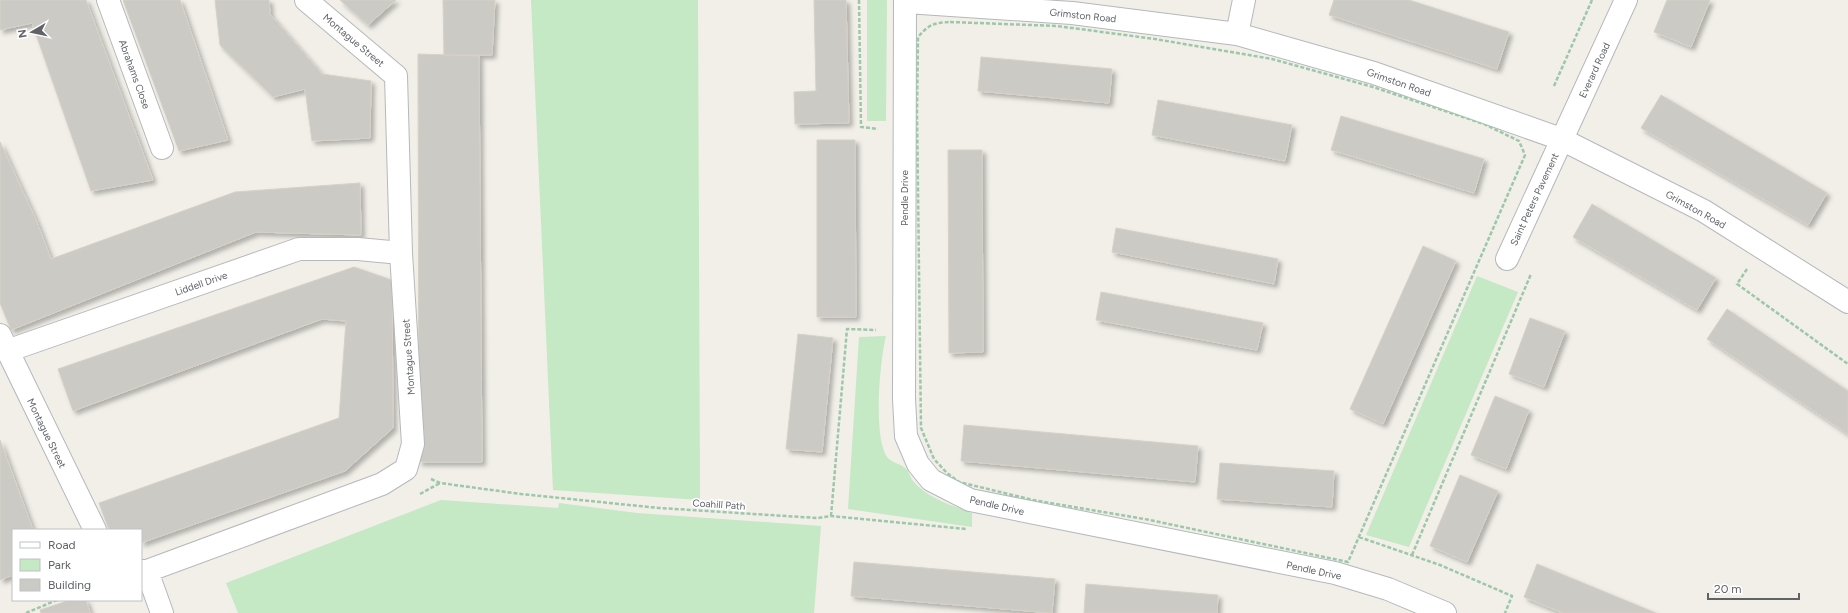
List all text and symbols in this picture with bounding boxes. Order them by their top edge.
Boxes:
street label: Grimston Road [1049,6,1117,25]
street label: Montague Street [320,11,387,70]
north arrow [12,12,52,52]
text: N [16,28,30,39]
street label: Abrahams Close [116,38,153,111]
street label: Everard Road [1576,40,1613,100]
street label: Grimston Road [1365,65,1433,100]
street label: Saint Peters Pavement [1507,151,1562,248]
street label: Pendle Drive [898,170,911,226]
street label: Grimston Road [1663,187,1728,231]
street label: Liddell Drive [173,268,230,299]
street label: Montague Street [399,318,418,395]
street label: Montague Street [24,396,69,470]
street label: Pendle Drive [968,493,1026,518]
street label: Coahill Path [692,496,746,513]
legend [12,529,142,601]
text: Road [48,538,76,552]
text: Park [48,558,71,572]
street label: Pendle Drive [1285,558,1343,583]
scale bar [1708,575,1799,601]
text: Building [48,578,91,592]
text: 20 m [1714,582,1742,596]

